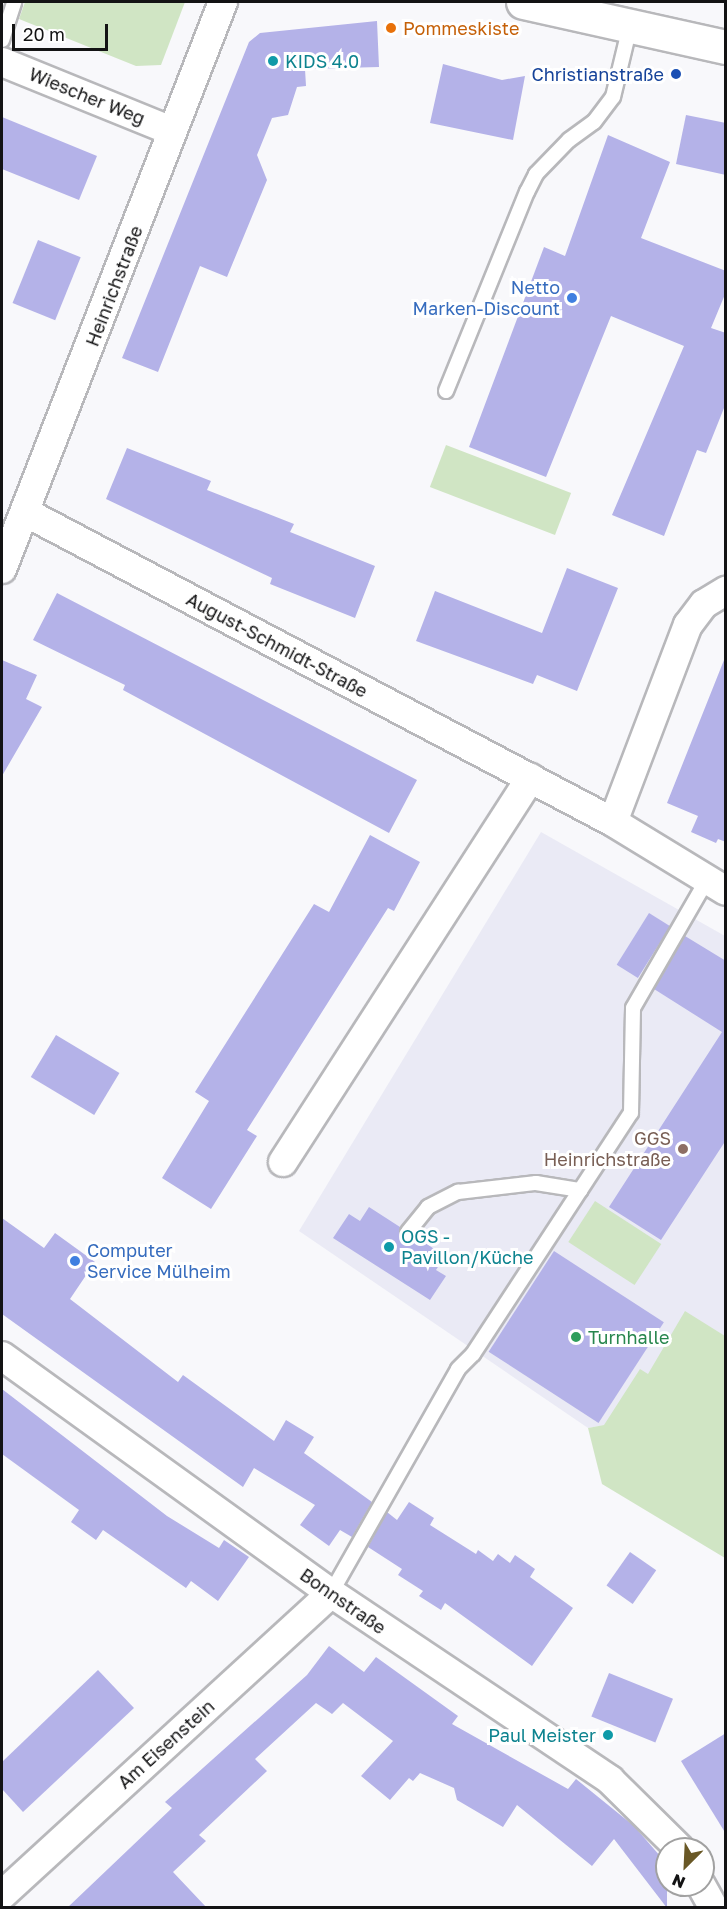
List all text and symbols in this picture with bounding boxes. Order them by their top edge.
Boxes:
scale bar [15,12,111,50]
place label: Pommeskiste [403,17,519,39]
marker: Pommeskiste [384,21,398,35]
text: 20 m [23,23,65,45]
place label: KIDS 4.0 [285,50,359,72]
marker: KIDS 4.0 [266,54,280,68]
street label: Wiescher Weg [26,63,148,129]
place label: Christianstraße [531,63,664,85]
marker: Christianstraße [669,67,683,81]
street label: Heinrichstraße [81,223,147,349]
place label: Netto Marken-Discount [413,277,560,320]
marker: Netto Marken-Discount [565,291,579,305]
street label: August-Schmidt-Straße [183,588,371,702]
place label: GGS Heinrichstraße [544,1128,671,1170]
marker: GGS Heinrichstraße [676,1142,690,1156]
place label: OGS - Pavillon/Küche [401,1226,533,1268]
place label: Computer Service Mülheim [87,1240,231,1282]
marker: OGS - Pavillon/Küche [382,1240,396,1254]
marker: Computer Service Mülheim [68,1254,82,1268]
place label: Turnhalle [588,1326,670,1348]
marker: Turnhalle [569,1330,583,1344]
street label: Bonnstraße [296,1564,390,1638]
street label: Am Eisenstein [113,1695,219,1793]
place label: Paul Meister [488,1724,596,1746]
marker: Paul Meister [601,1728,615,1742]
north arrow [655,1837,715,1897]
text: N [669,1870,688,1893]

